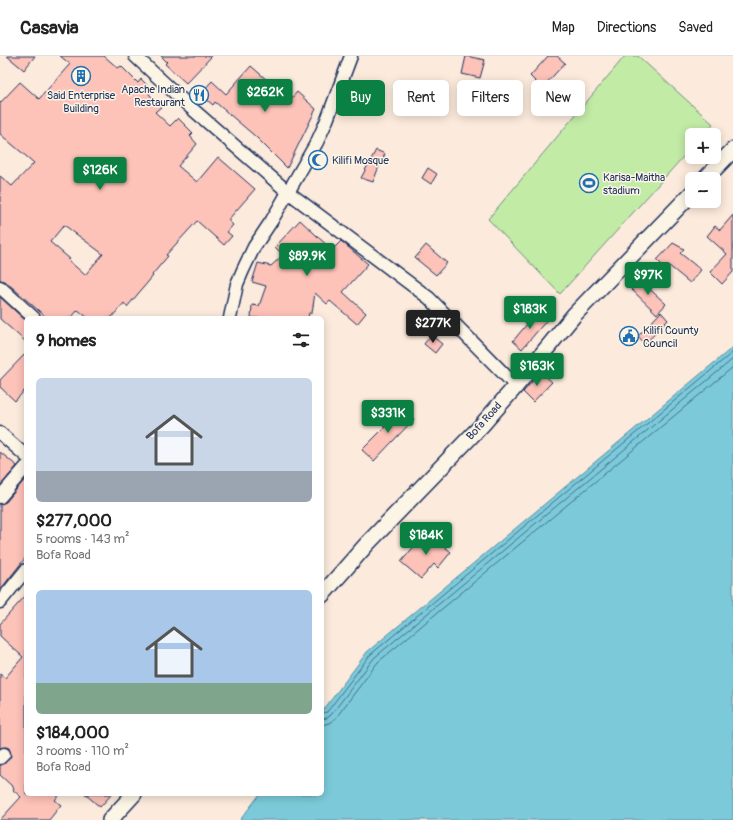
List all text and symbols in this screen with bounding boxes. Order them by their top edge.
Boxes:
text: Casavia [20,16,79,40]
text: Map [552,19,575,36]
text: Directions [597,19,656,36]
text: Saved [678,19,713,36]
building icon: Said Enterprise Building [70,65,92,87]
pin: $262K [237,79,293,113]
chip: Buy [336,80,385,116]
chip: Rent [393,80,449,116]
chip: Filters [457,80,523,116]
chip: New [531,80,585,116]
place label: Apache Indian Restaurant [121,83,186,109]
restaurant icon: Apache Indian Restaurant [188,84,210,106]
text: $262K [247,84,284,100]
place label: Said Enterprise Building [47,89,116,115]
map controls [685,128,721,208]
button: + [685,128,721,164]
mosque icon: Kilifi Mosque [307,149,329,171]
place label: Kilifi Mosque [332,154,389,167]
pin: $126K [72,157,128,191]
text: $126K [83,162,117,178]
place label: Karisa-Maitha stadium [603,171,665,197]
sports icon: Karisa-Maitha stadium [578,172,600,194]
button: − [685,172,721,208]
pin: $89.9K [274,243,340,277]
text: $89.9K [288,248,326,264]
pin: $97K [624,262,672,296]
text: $97K [634,267,662,283]
pin: $183K [502,296,558,330]
text: $183K [513,301,547,317]
pin: $277K [405,310,461,344]
text: $277K [415,315,451,331]
place label: Kilifi County Council [643,324,699,350]
public building icon: Kilifi County Council [618,325,640,347]
icon: filters [290,329,312,351]
text: 9 homes [36,330,96,351]
pin: $163K [509,353,565,387]
text: $163K [520,358,554,374]
street label: Bofa Road [464,399,504,443]
pin: $331K [360,400,416,434]
icon: home [138,404,210,476]
text: $331K [371,405,405,421]
text: $277,000 [36,510,112,531]
pin: $184K [398,522,454,556]
text: $184K [409,527,443,543]
text: 5 rooms · 143 m² [36,531,130,547]
text: Bofa Road [36,547,91,563]
icon: home [138,616,210,688]
text: $184,000 [36,722,109,743]
text: 3 rooms · 110 m² [36,743,129,759]
text: Bofa Road [36,759,91,775]

